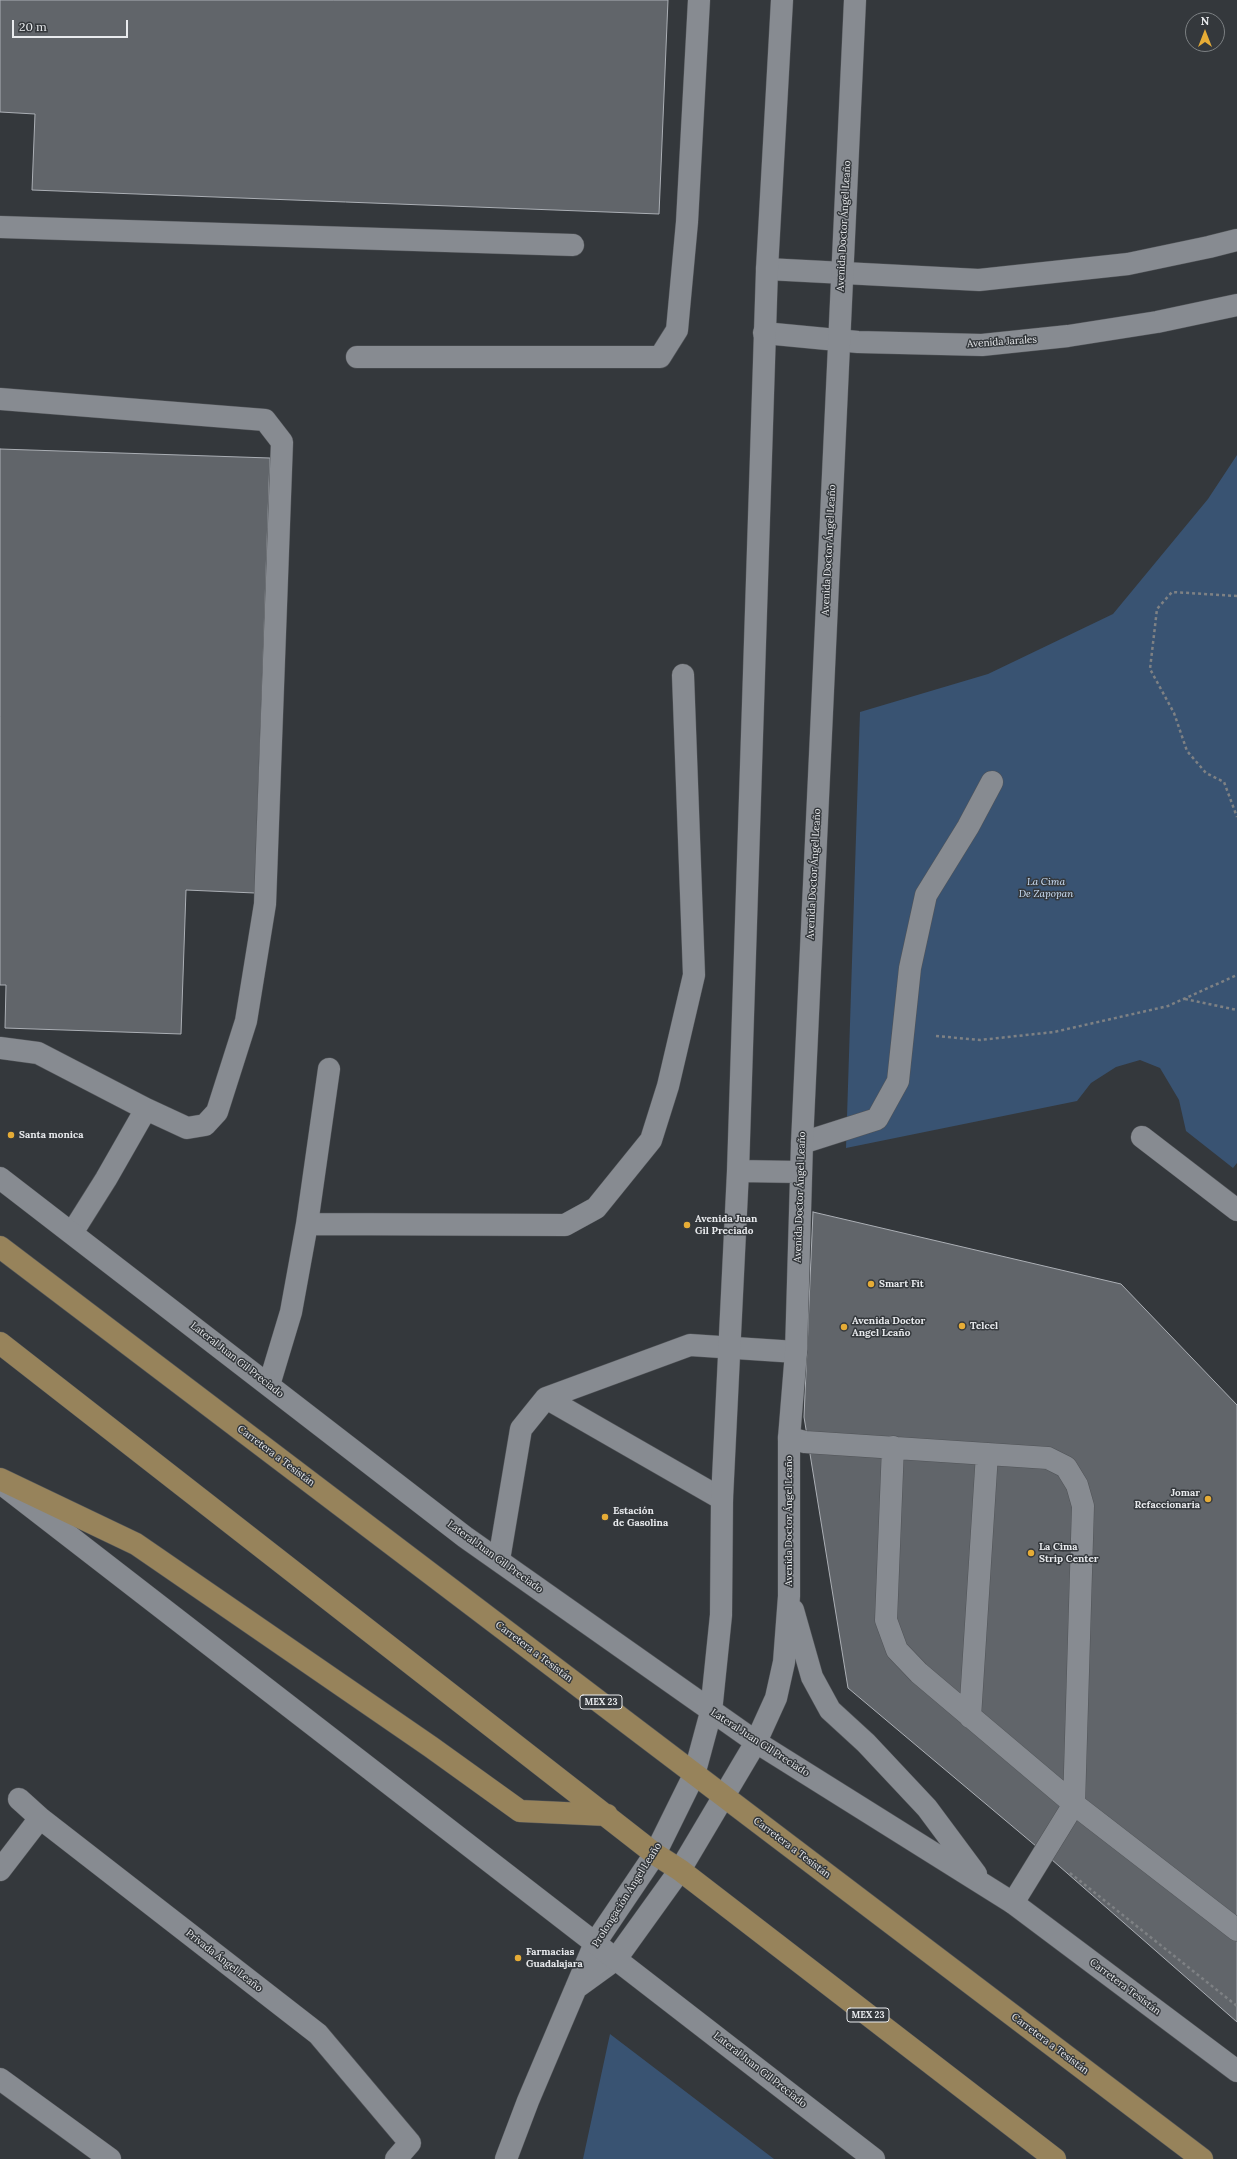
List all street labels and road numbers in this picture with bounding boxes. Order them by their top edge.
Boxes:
street label: Avenida Doctor Ángel Leaño [835,160,853,292]
street label: Avenida Jarales [967,334,1037,350]
street label: Avenida Doctor Ángel Leaño [820,484,838,616]
street label: Avenida Doctor Ángel Leaño [805,808,823,940]
street label: Avenida Doctor Ángel Leaño [792,1131,808,1263]
street label: Lateral Juan Gil Preciado [188,1320,286,1400]
street label: Carretera a Tesistán [235,1423,317,1489]
street label: Avenida Doctor Ángel Leaño [783,1455,795,1587]
street label: Lateral Juan Gil Preciado [445,1518,545,1596]
street label: Carretera a Tesistán [493,1619,575,1685]
road number: MEX 23 [580,1695,622,1709]
street label: Lateral Juan Gil Preciado [708,1707,812,1779]
street label: Carretera a Tesistán [751,1815,833,1881]
street label: Prolongación Ángel Leaño [590,1841,664,1949]
street label: Privada Ángel Leaño [183,1927,265,1995]
street label: Carretera Tesistán [1087,1956,1163,2018]
road number: MEX 23 [847,2008,889,2022]
street label: Carretera a Tesistán [1009,2011,1091,2077]
street label: Lateral Juan Gil Preciado [711,2030,809,2110]

